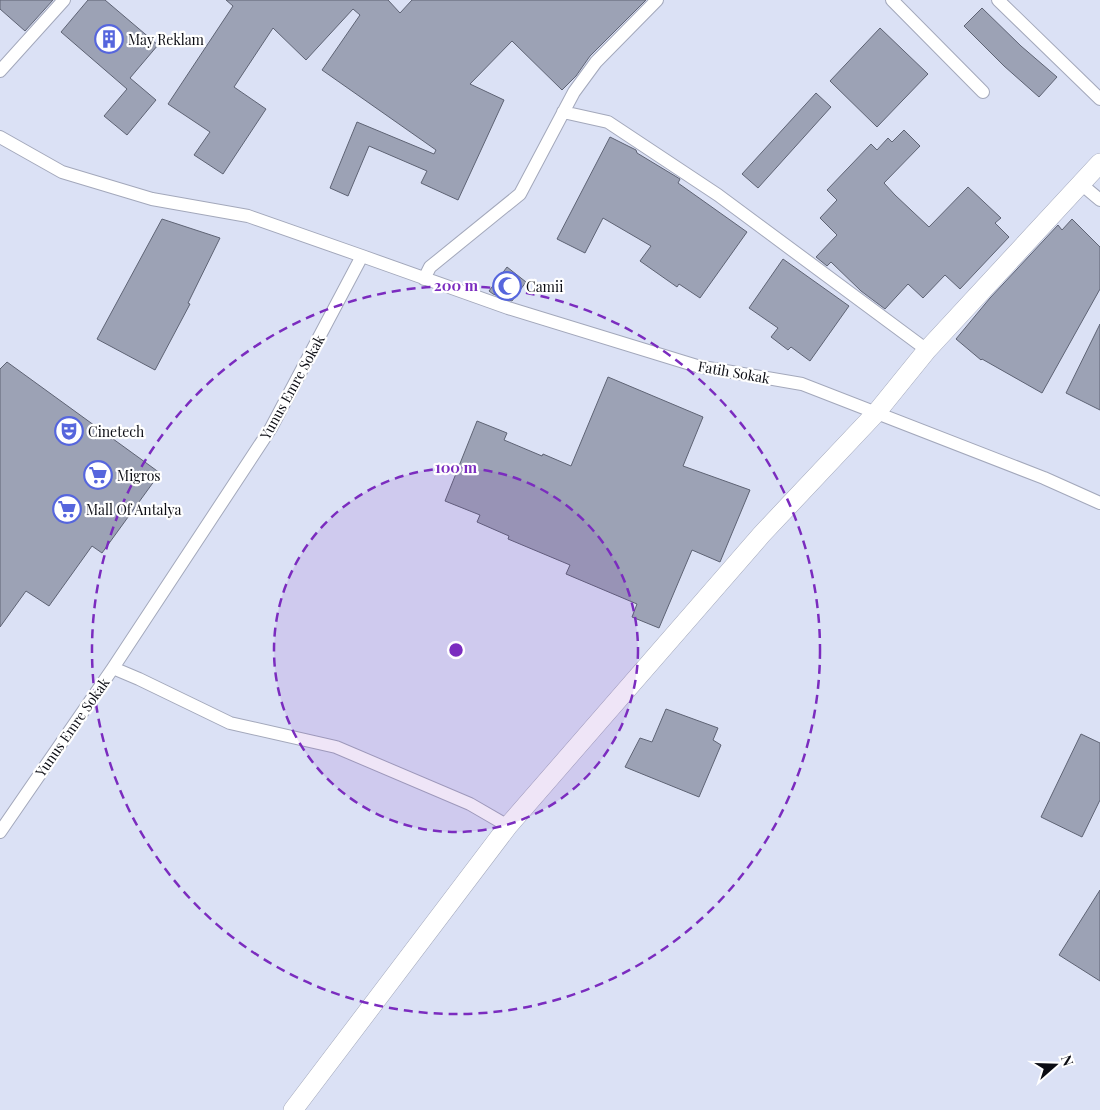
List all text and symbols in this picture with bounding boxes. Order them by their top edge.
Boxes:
building icon: May Reklam [94,24,124,54]
place label: May Reklam [128,30,205,49]
mosque icon: Camii [492,271,522,301]
text: 200 m [434,275,479,295]
place label: Camii [526,277,563,296]
street label: Yunus Emre Sokak [255,331,329,444]
street label: Fatih Sokak [696,356,772,388]
theatre icon: Cinetech [54,416,84,446]
place label: Cinetech [88,422,145,441]
text: 100 m [435,457,478,477]
supermarket icon: Migros [83,460,113,490]
place label: Migros [117,466,161,485]
supermarket icon: Mall Of Antalya [52,494,82,524]
place label: Mall Of Antalya [86,500,182,519]
centre of rings [447,641,465,659]
street label: Yunus Emre Sokak [30,673,114,781]
north arrow [1030,1040,1080,1090]
text: N [1057,1052,1078,1068]

